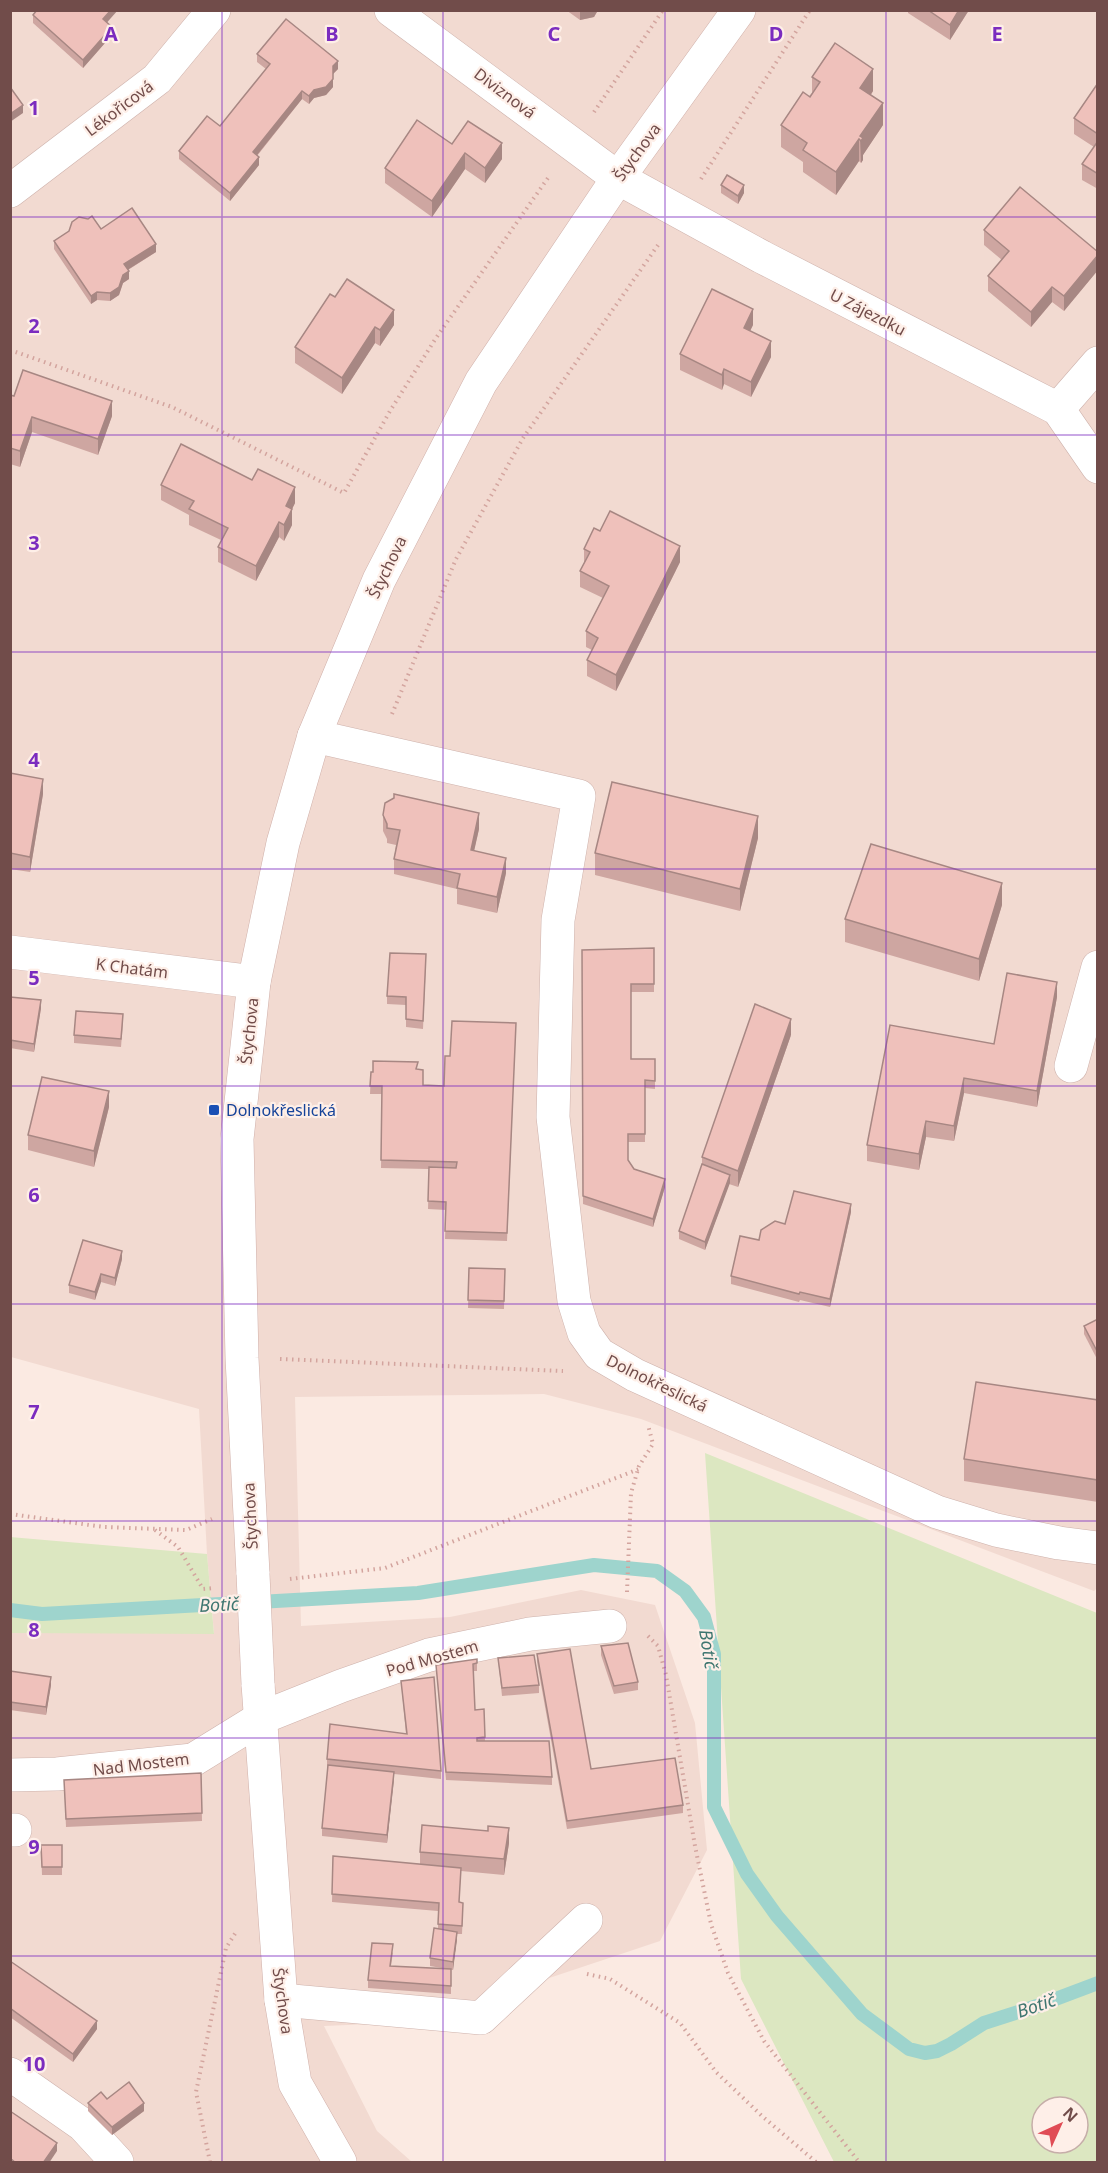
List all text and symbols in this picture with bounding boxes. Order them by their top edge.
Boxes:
text: A [104,20,118,47]
text: B [325,20,339,47]
text: C [548,20,561,47]
text: D [769,20,783,47]
text: E [991,20,1003,47]
street label: Diviznová [470,63,540,123]
street label: Lékořicová [80,75,158,141]
text: 1 [28,94,40,121]
street label: Štychova [608,119,666,185]
street label: U Zájezdku [826,283,910,341]
text: 2 [28,312,40,339]
text: 3 [28,529,40,556]
street label: Štychova [362,532,412,602]
text: 4 [28,746,40,773]
street label: K Chatám [95,953,169,983]
text: 5 [28,964,40,991]
street label: Štychova [235,997,263,1065]
place label: Dolnokřeslická [226,1099,336,1121]
marker: Dolnokřeslická [207,1103,221,1117]
text: 6 [28,1181,40,1208]
street label: Dolnokřeslická [603,1349,711,1417]
text: 7 [28,1398,40,1425]
street label: Štychova [237,1482,263,1550]
water label: Botič [199,1591,241,1617]
text: 8 [28,1616,40,1643]
water label: Botič [694,1628,724,1672]
street label: Pod Mostem [383,1634,481,1682]
street label: Nad Mostem [92,1747,190,1781]
text: 9 [28,1833,40,1860]
street label: Štychova [267,1966,299,2036]
water label: Botič [1013,1987,1060,2023]
text: 10 [23,2050,45,2077]
north arrow [1030,2095,1090,2155]
text: N [1058,2102,1083,2127]

